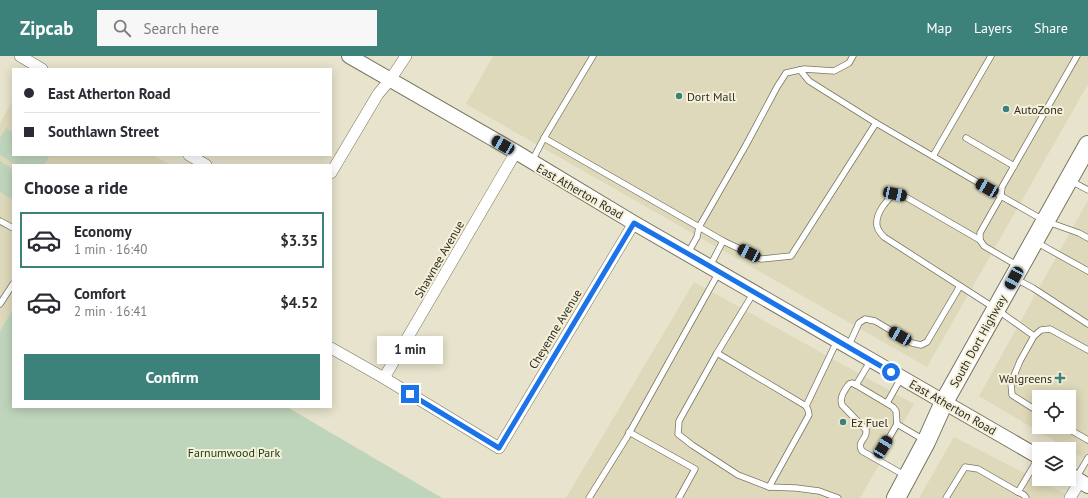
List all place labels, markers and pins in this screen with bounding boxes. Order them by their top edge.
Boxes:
place label: Dort Mall [687,89,736,104]
marker: Dort Mall [674,91,684,101]
place label: AutoZone [1014,102,1063,117]
marker: AutoZone [1001,104,1011,114]
place label: Walgreens [999,371,1052,386]
marker: Walgreens [1055,373,1065,383]
place label: Ez Fuel [851,415,888,430]
marker: Ez Fuel [838,417,848,427]

